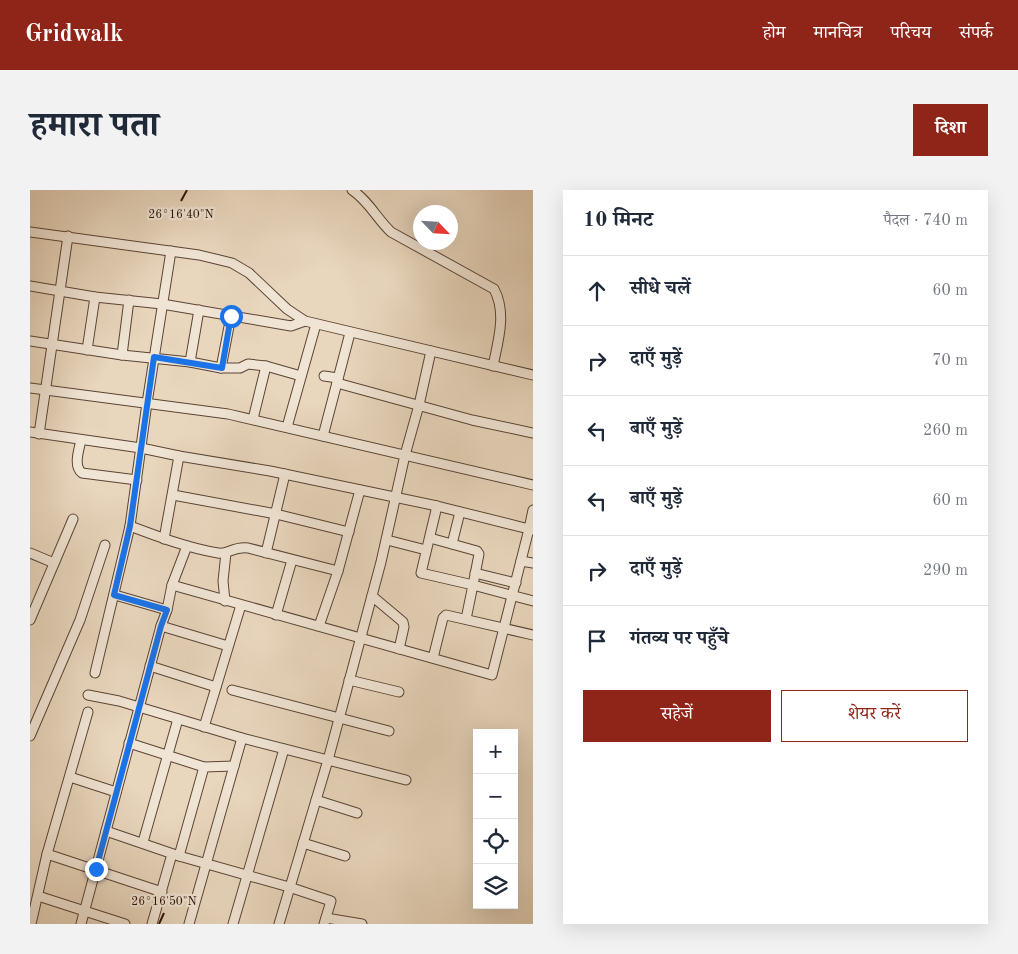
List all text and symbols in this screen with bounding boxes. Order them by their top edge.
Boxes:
text: Gridwalk [25,23,123,47]
text: होम [763,24,786,42]
text: मानचित्र [814,24,862,42]
text: परिचय [890,24,931,42]
text: संपर्क [959,24,993,42]
button: दिशा [913,104,988,156]
text: हमारा पता [30,109,159,144]
north arrow [413,205,458,250]
text: 26°16'40"N [148,209,214,221]
text: 10 मिनट [583,210,653,231]
text: पैदल · 740 m [883,213,968,229]
icon: ahead [583,277,611,305]
text: सीधे चलें [630,280,690,299]
text: 60 m [932,283,968,299]
route start [220,305,243,328]
icon: right [583,347,611,375]
text: दाएँ मुड़ें [630,350,682,369]
text: 70 m [932,353,968,369]
icon: left [583,417,611,445]
text: बाएँ मुड़ें [630,420,682,439]
text: 260 m [923,423,968,439]
icon: left [583,487,611,515]
text: बाएँ मुड़ें [630,490,682,509]
text: 60 m [932,493,968,509]
icon: right [583,557,611,585]
text: दाएँ मुड़ें [630,560,682,579]
text: 290 m [923,563,968,579]
icon: arrive [583,627,611,655]
text: गंतव्य पर पहुँचे [630,630,729,649]
button: सहेजें [583,690,771,742]
button: शेयर करें [781,690,968,742]
map controls [473,729,518,909]
button: + [473,729,518,774]
button: − [473,774,518,819]
button: locate [473,819,518,864]
route end [85,858,108,881]
button: layers [473,864,518,909]
text: 26°16'50"N [131,895,197,908]

